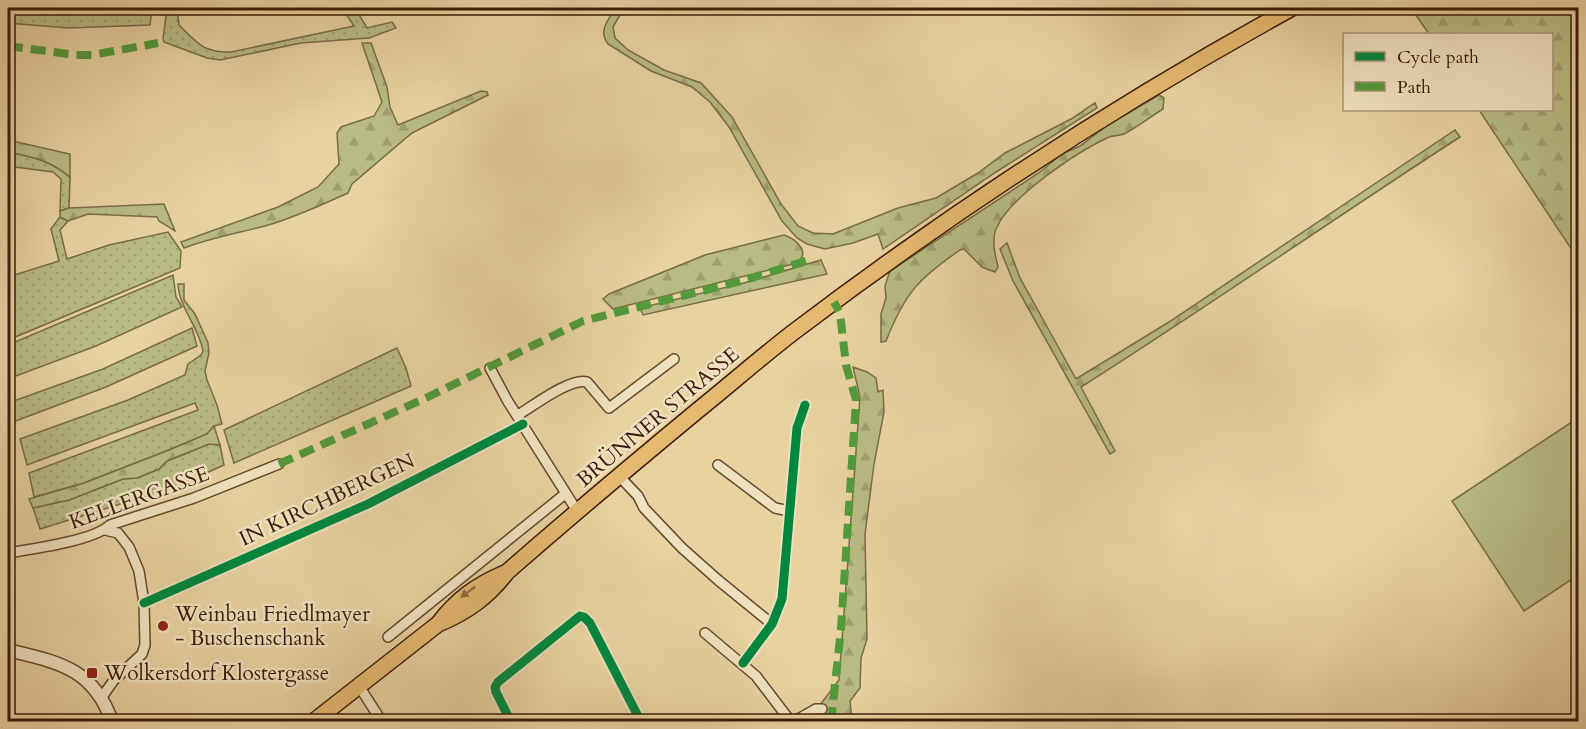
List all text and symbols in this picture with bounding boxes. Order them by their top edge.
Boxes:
legend [1343,33,1553,111]
text: Cycle path [1397,45,1479,70]
text: Path [1397,75,1431,100]
street label: BRÜNNER STRASSE [570,340,746,494]
street label: IN KIRCHBERGEN [234,446,420,553]
street label: KELLERGASSE [65,459,213,537]
one-way arrow [461,586,477,598]
place label: Weinbau Friedlmayer - Buschenschank [174,600,370,653]
marker: Weinbau Friedlmayer - Buschenschank [156,619,170,633]
place label: Wolkersdorf Klostergasse [103,659,329,688]
marker: Wolkersdorf Klostergasse [85,666,99,680]

